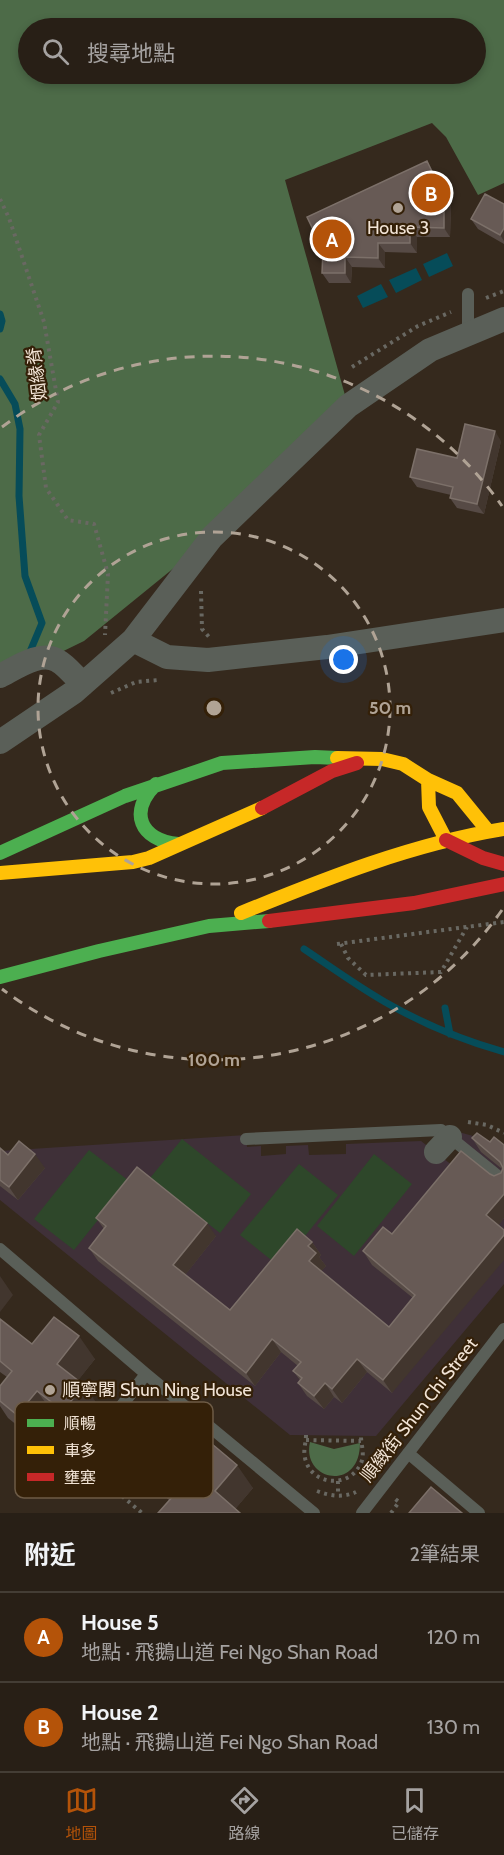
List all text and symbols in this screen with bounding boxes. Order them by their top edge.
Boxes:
search box [18,18,486,84]
icon: search [39,35,72,68]
text: 搜尋地點 [87,40,175,67]
pin: B [412,170,450,216]
marker: House 3 [391,201,405,215]
pin: A [312,216,352,262]
place label: House 3 [367,217,429,239]
street label: 姻緣脊 [23,346,51,402]
your location [329,645,358,674]
text: 50 m [369,697,411,719]
centre of rings [204,698,224,718]
text: 100 m [188,1049,240,1071]
street label: 順緻街 Shun Chi Street [356,1334,482,1486]
place label: 順寧閣 Shun Ning House [62,1379,252,1401]
marker: 順寧閣 Shun Ning House [43,1383,57,1397]
legend [15,1402,213,1498]
text: 順暢 [64,1414,96,1433]
text: 車多 [64,1441,96,1460]
text: 壅塞 [64,1468,96,1487]
text: 附近 [24,1539,76,1571]
text: 2筆結果 [410,1542,480,1566]
text: House 5 [81,1609,159,1636]
text: A [37,1625,50,1649]
text: 120 m [427,1625,480,1649]
text: 地點 · 飛鵝山道 Fei Ngo Shan Road [81,1640,378,1664]
text: House 2 [81,1699,159,1726]
text: B [37,1715,50,1739]
text: 130 m [427,1715,480,1739]
text: 地點 · 飛鵝山道 Fei Ngo Shan Road [81,1730,378,1754]
tab: 地圖 [65,1784,98,1844]
tab: 路線 [228,1784,261,1844]
tab: 已儲存 [391,1784,439,1844]

